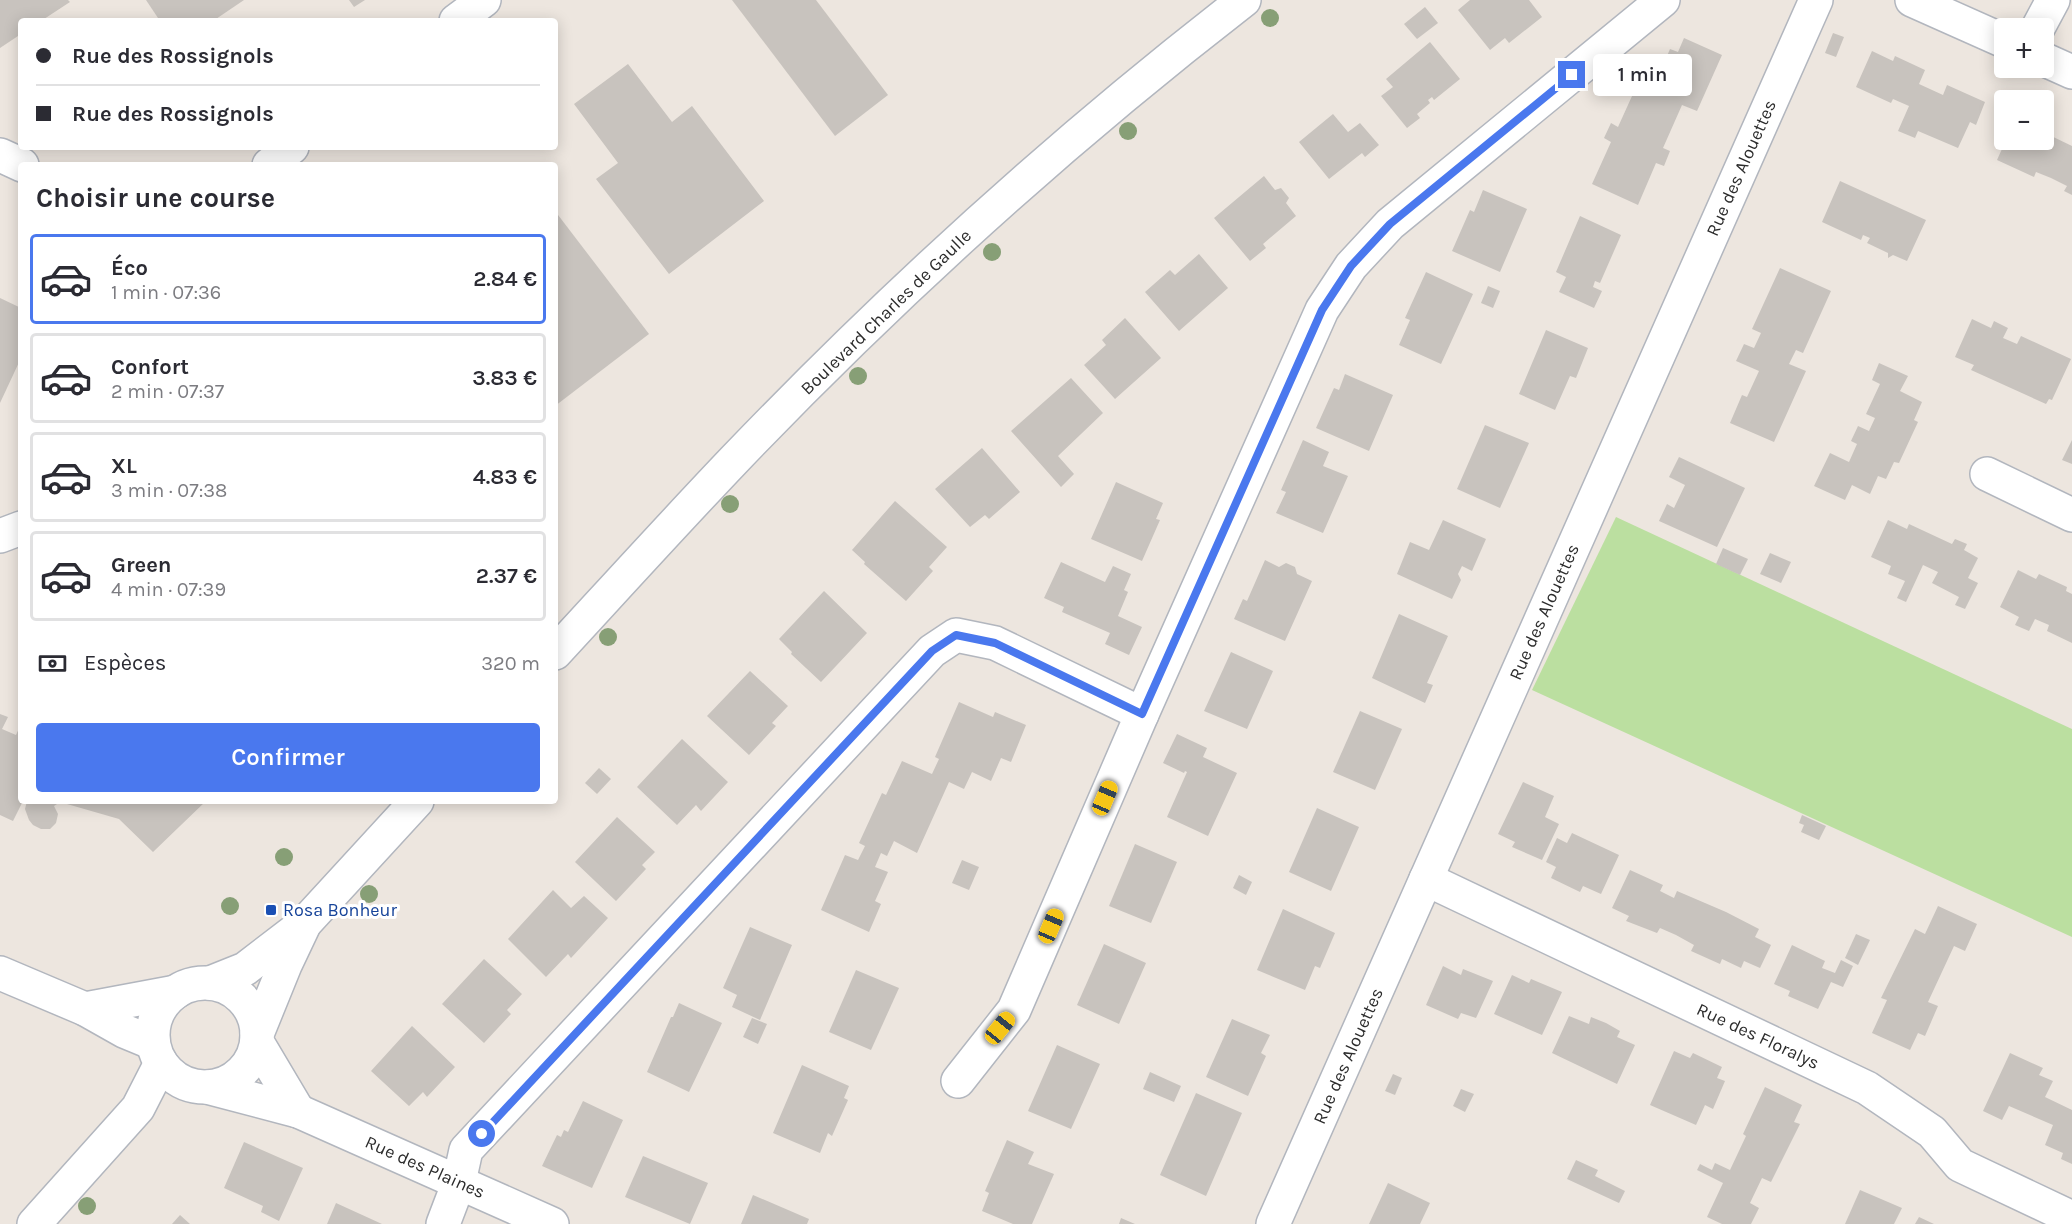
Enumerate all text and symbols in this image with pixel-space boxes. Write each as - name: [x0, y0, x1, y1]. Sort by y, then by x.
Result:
- map controls: [1994, 18, 2054, 150]
- button: +: [1994, 18, 2054, 78]
- text: Rue des Rossignols: [72, 43, 274, 69]
- callout: 1 min: [1593, 54, 1692, 96]
- route end: [1558, 61, 1585, 88]
- text: 1 min: [1618, 63, 1667, 86]
- button: −: [1994, 90, 2054, 150]
- street label: Rue des Alouettes: [1701, 97, 1781, 239]
- text: Rue des Rossignols: [72, 101, 274, 127]
- text: Choisir une course: [36, 182, 275, 214]
- street label: Boulevard Charles de Gaulle: [796, 225, 976, 399]
- icon: car: [39, 252, 93, 306]
- text: Éco: [111, 255, 148, 281]
- text: 2.84 €: [473, 266, 537, 292]
- text: 1 min · 07:36: [111, 281, 221, 304]
- icon: car: [39, 351, 93, 405]
- text: Confort: [111, 354, 189, 380]
- text: 3.83 €: [472, 365, 537, 391]
- text: 2 min · 07:37: [111, 380, 224, 403]
- icon: car: [39, 450, 93, 504]
- text: XL: [111, 453, 137, 479]
- text: 4.83 €: [473, 464, 537, 490]
- text: 3 min · 07:38: [111, 479, 227, 502]
- street label: Rue des Alouettes: [1504, 541, 1584, 683]
- icon: car: [39, 549, 93, 603]
- text: Green: [111, 552, 172, 578]
- text: 2.37 €: [476, 563, 537, 589]
- text: 4 min · 07:39: [111, 578, 226, 601]
- icon: cash: [36, 647, 69, 680]
- text: Espèces: [84, 650, 166, 676]
- text: 320 m: [481, 652, 540, 675]
- button: Confirmer: [36, 723, 540, 792]
- car: [1090, 778, 1120, 818]
- place label: Rosa Bonheur: [283, 899, 397, 921]
- marker: Rosa Bonheur: [264, 903, 278, 917]
- car: [1036, 906, 1066, 946]
- street label: Rue des Alouettes: [1308, 985, 1388, 1127]
- street label: Rue des Floralys: [1693, 998, 1823, 1074]
- car: [982, 1008, 1018, 1048]
- route start: [468, 1120, 495, 1147]
- street label: Rue des Plaines: [362, 1131, 488, 1203]

